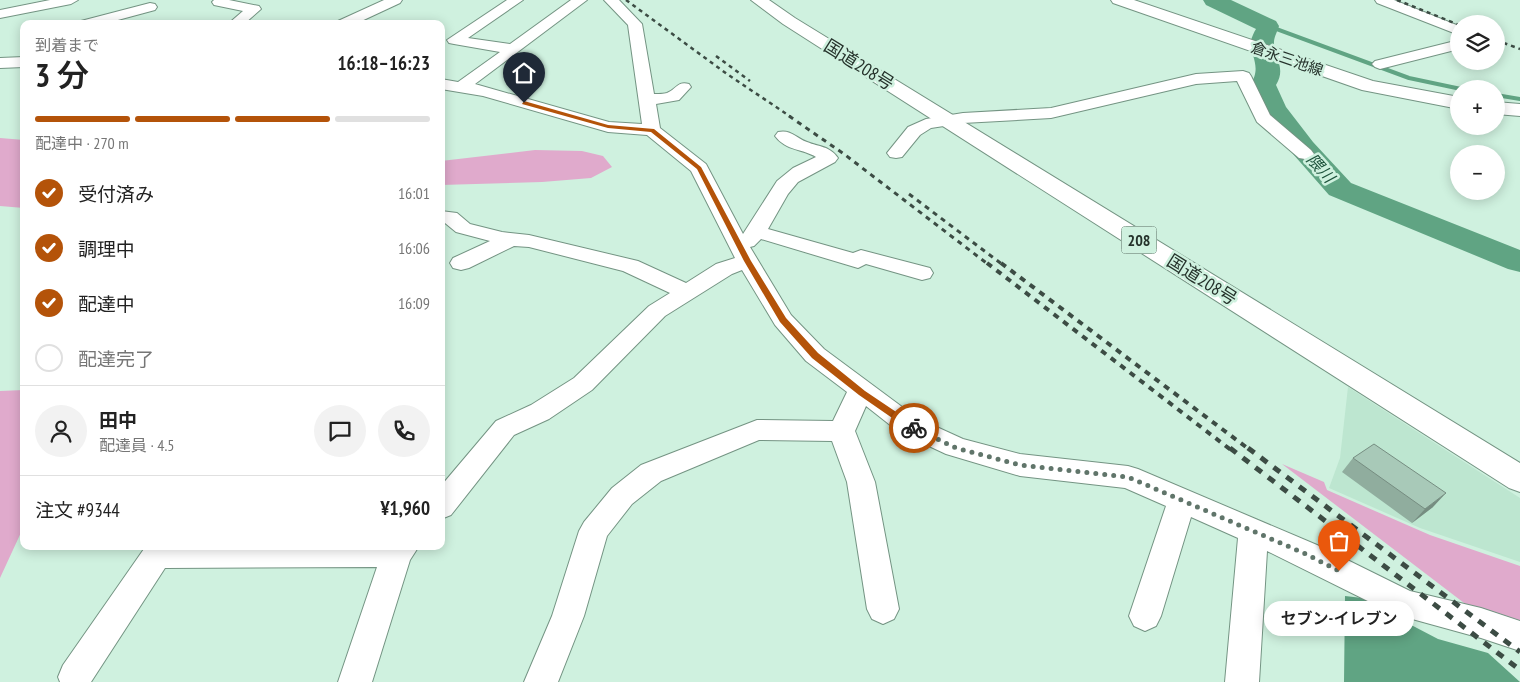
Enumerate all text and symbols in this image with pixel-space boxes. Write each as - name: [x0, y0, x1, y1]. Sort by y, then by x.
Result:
- map controls: [1450, 15, 1505, 200]
- button: layers: [1450, 15, 1505, 70]
- street label: 国道208号: [820, 34, 899, 95]
- text: 到着まで: [35, 35, 99, 55]
- street label: 倉永三池線: [1249, 37, 1326, 80]
- text: 16:18–16:23: [337, 51, 430, 75]
- pin: [503, 52, 545, 103]
- text: 3 分: [35, 54, 89, 96]
- icon: home: [510, 59, 538, 87]
- button: +: [1450, 80, 1505, 135]
- text: 配達中 · 270 m: [35, 133, 129, 153]
- button: −: [1450, 145, 1505, 200]
- water label: 隈川: [1303, 149, 1340, 188]
- icon: check: [35, 179, 63, 207]
- text: 受付済み: [78, 182, 154, 206]
- text: 16:01: [398, 183, 430, 203]
- road number: 208: [1122, 226, 1156, 254]
- icon: check: [35, 234, 63, 262]
- text: 調理中: [78, 237, 135, 261]
- text: 16:06: [398, 238, 430, 258]
- street label: 国道208号: [1163, 249, 1242, 310]
- icon: check: [35, 289, 63, 317]
- text: 配達中: [78, 292, 135, 316]
- text: 16:09: [398, 293, 430, 313]
- text: 配達完了: [78, 347, 154, 371]
- courier: [889, 403, 939, 453]
- button: person: [35, 405, 87, 457]
- button: chat: [314, 405, 366, 457]
- button: phone: [378, 405, 430, 457]
- text: 田中: [99, 408, 137, 432]
- icon: bike: [900, 414, 928, 442]
- text: 配達員 · 4.5: [99, 435, 174, 455]
- text: ¥1,960: [380, 496, 430, 520]
- text: 注文 #9344: [35, 498, 120, 522]
- pin: [1318, 520, 1360, 571]
- icon: bag: [1325, 527, 1353, 555]
- callout: セブン-イレブン: [1264, 601, 1414, 636]
- text: セブン-イレブン: [1281, 608, 1397, 628]

